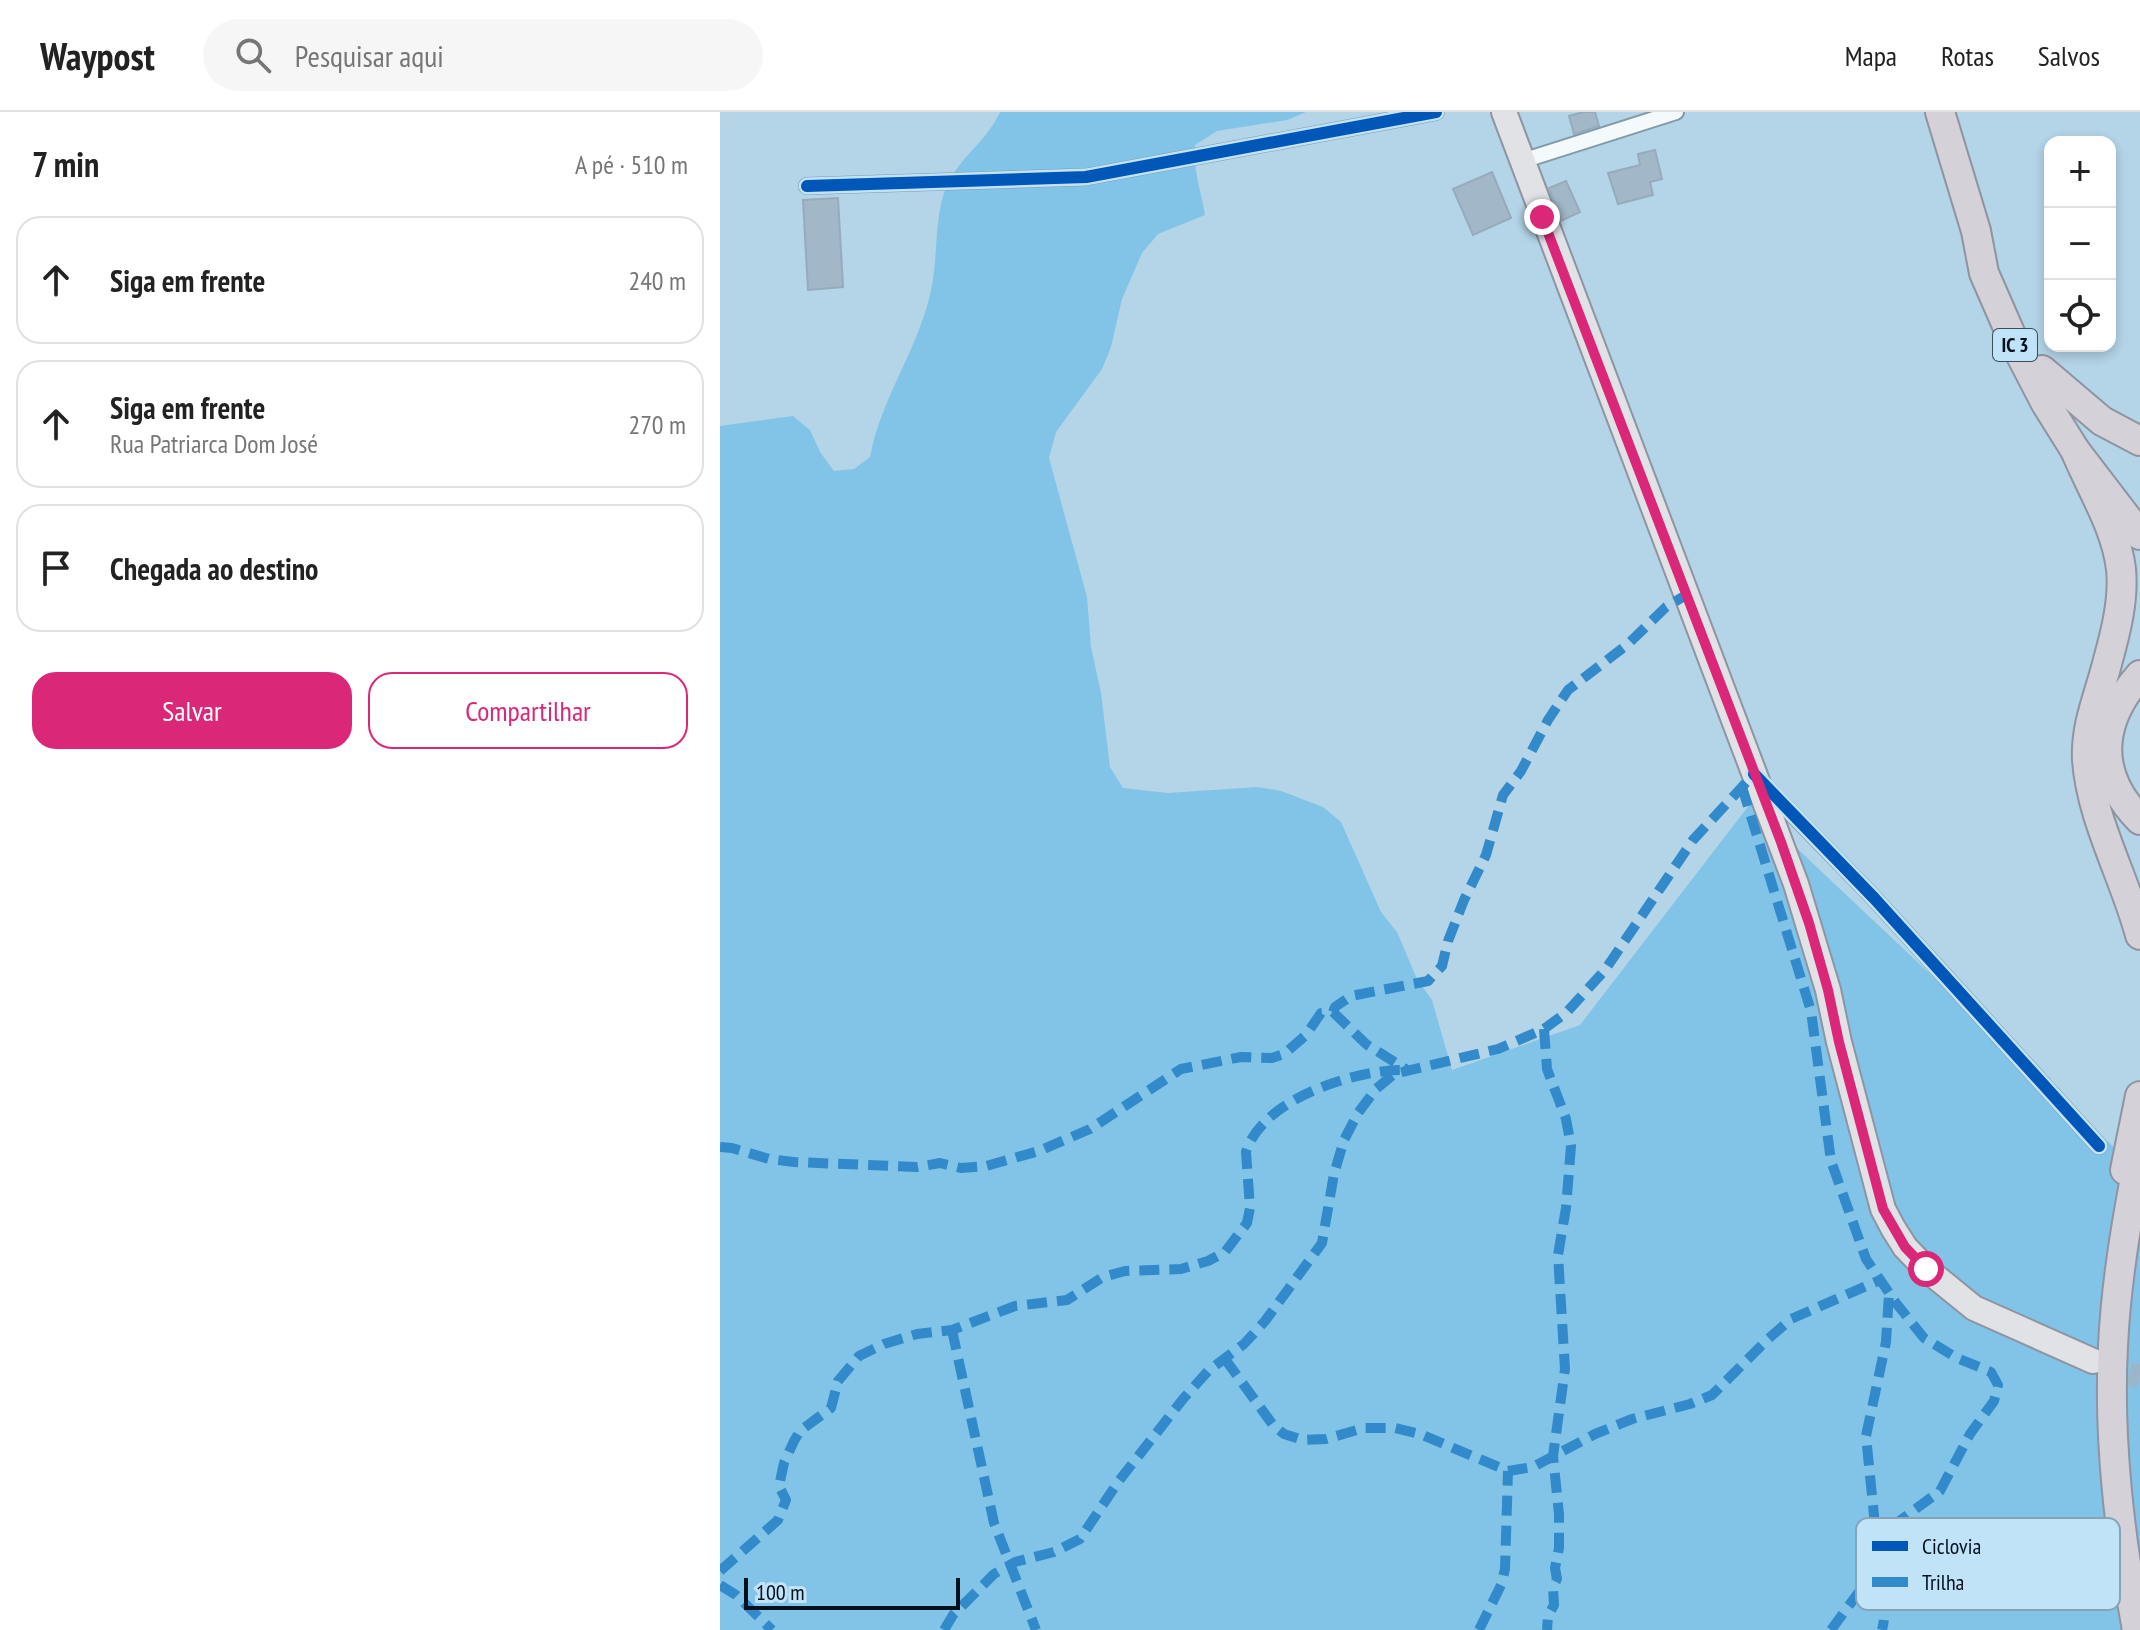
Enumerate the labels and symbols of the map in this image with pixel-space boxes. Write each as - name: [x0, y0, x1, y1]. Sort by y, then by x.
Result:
- route end: [1524, 199, 1560, 235]
- road number: IC 3: [1993, 329, 2037, 361]
- route start: [1908, 1251, 1944, 1287]
- legend: [1856, 1518, 2120, 1610]
- text: Ciclovia: [1922, 1532, 1981, 1560]
- text: Trilha: [1922, 1568, 1964, 1596]
- scale bar: [744, 1574, 960, 1610]

